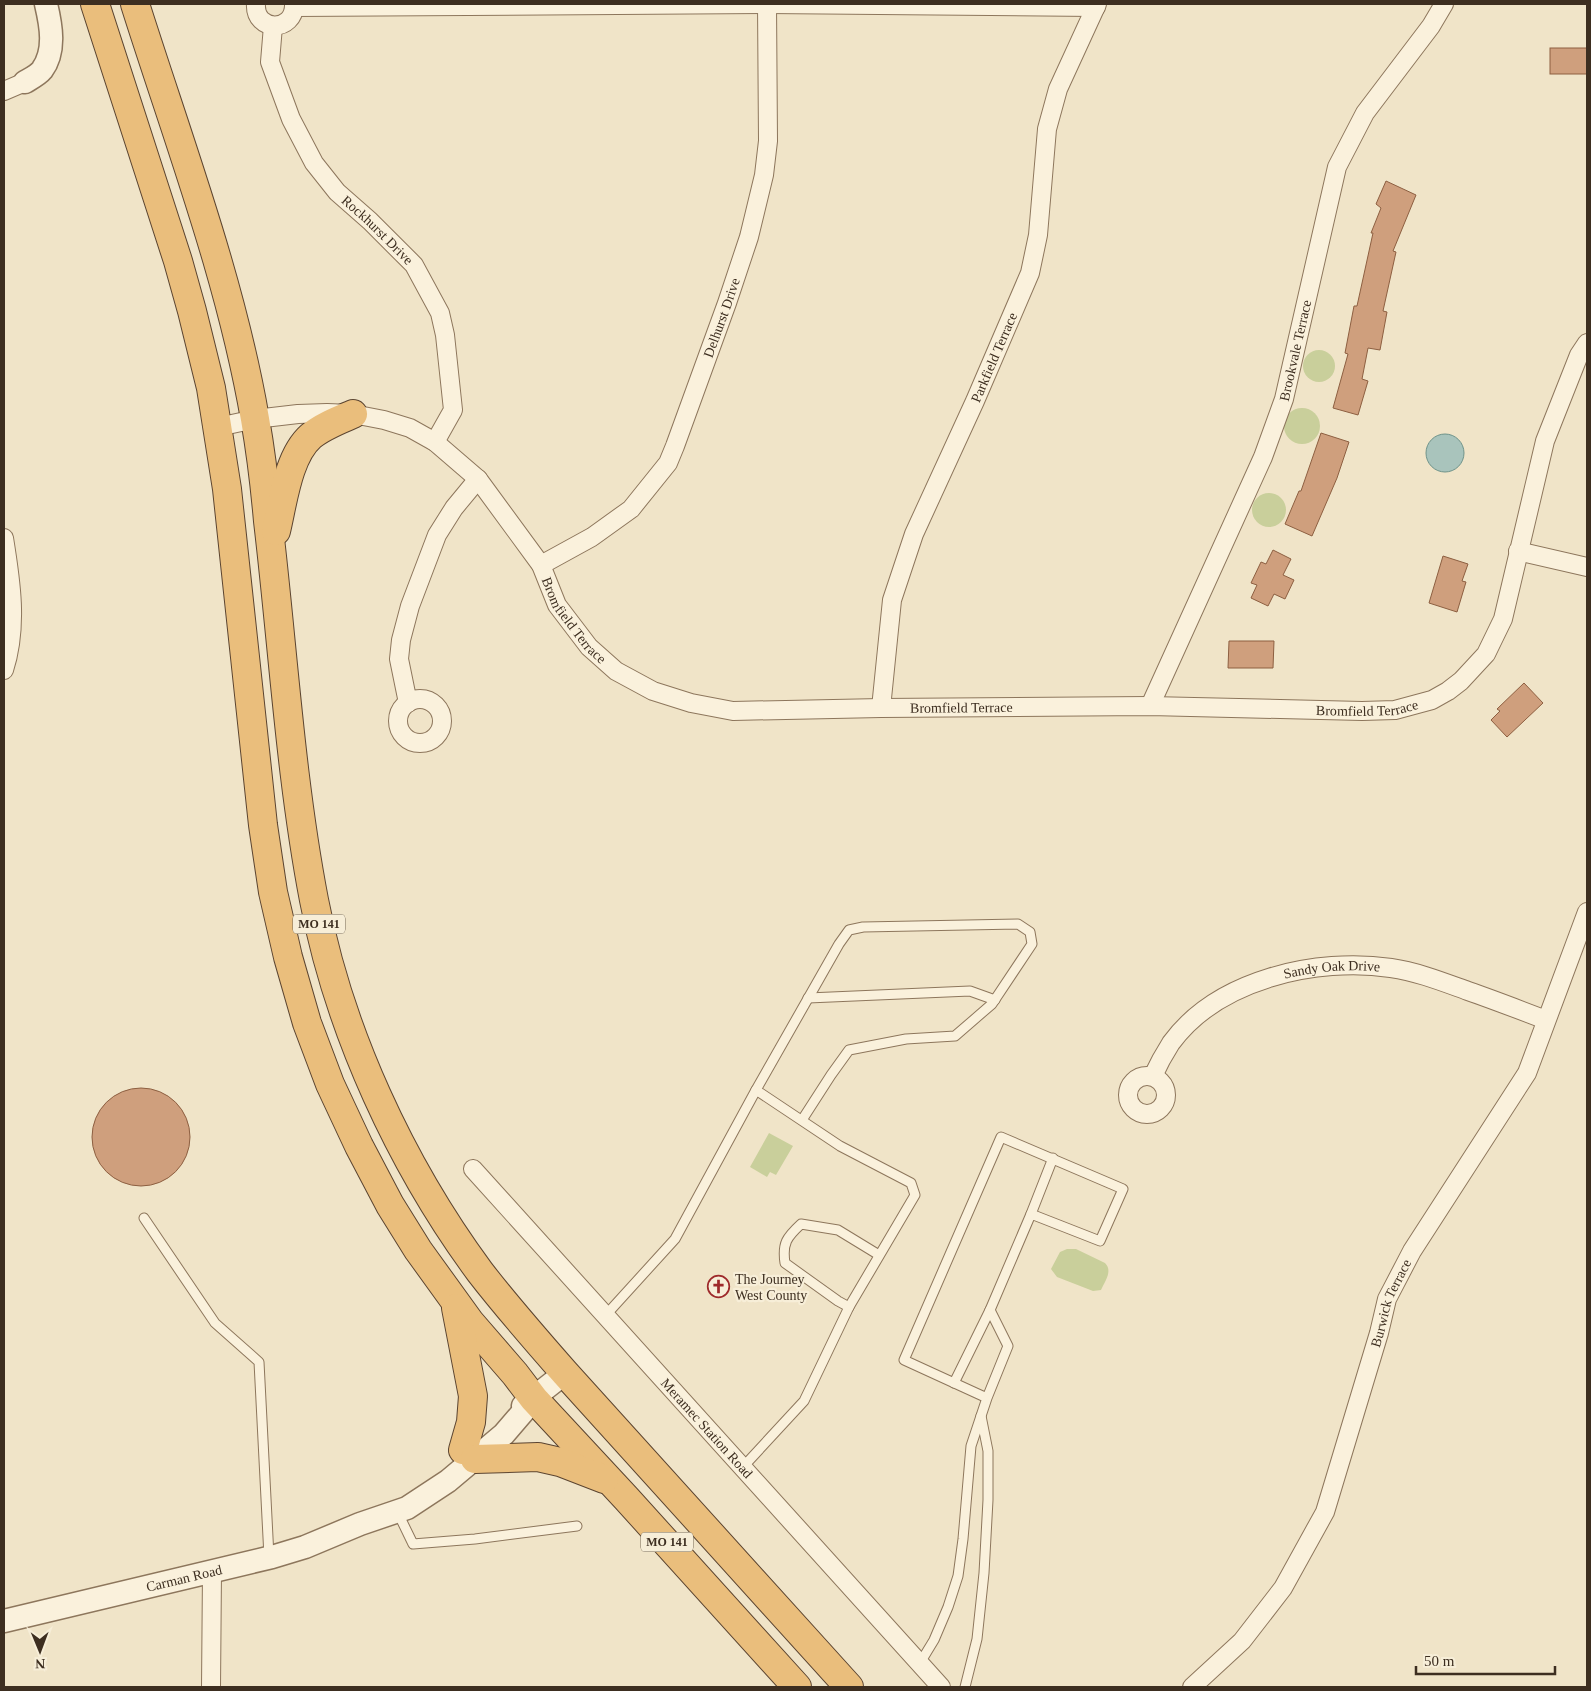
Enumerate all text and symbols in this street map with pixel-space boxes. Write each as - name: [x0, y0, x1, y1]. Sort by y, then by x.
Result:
- street label: Rockhurst Drive: [338, 193, 416, 268]
- street label: Delhurst Drive: [701, 276, 743, 360]
- street label: Brookvale Terrace: [1277, 298, 1314, 403]
- street label: Parkfield Terrace: [968, 310, 1020, 405]
- street label: Bromfield Terrace: [539, 575, 609, 667]
- street label: Bromfield Terrace: [1316, 697, 1420, 719]
- street label: Bromfield Terrace: [910, 700, 1013, 716]
- road number: MO 141: [293, 914, 345, 934]
- street label: Sandy Oak Drive: [1282, 958, 1381, 982]
- street label: Burwick Terrace: [1368, 1257, 1414, 1349]
- place label: The Journey West County: [735, 1272, 807, 1303]
- church icon: The Journey West County: [707, 1275, 731, 1299]
- street label: Meramec Station Road: [658, 1375, 755, 1481]
- road number: MO 141: [641, 1532, 693, 1551]
- street label: Carman Road: [145, 1562, 223, 1595]
- north arrow: [15, 1626, 65, 1676]
- scale bar: [1416, 1644, 1555, 1676]
- text: 50 m: [1424, 1653, 1455, 1669]
- text: N: [35, 1656, 45, 1671]

